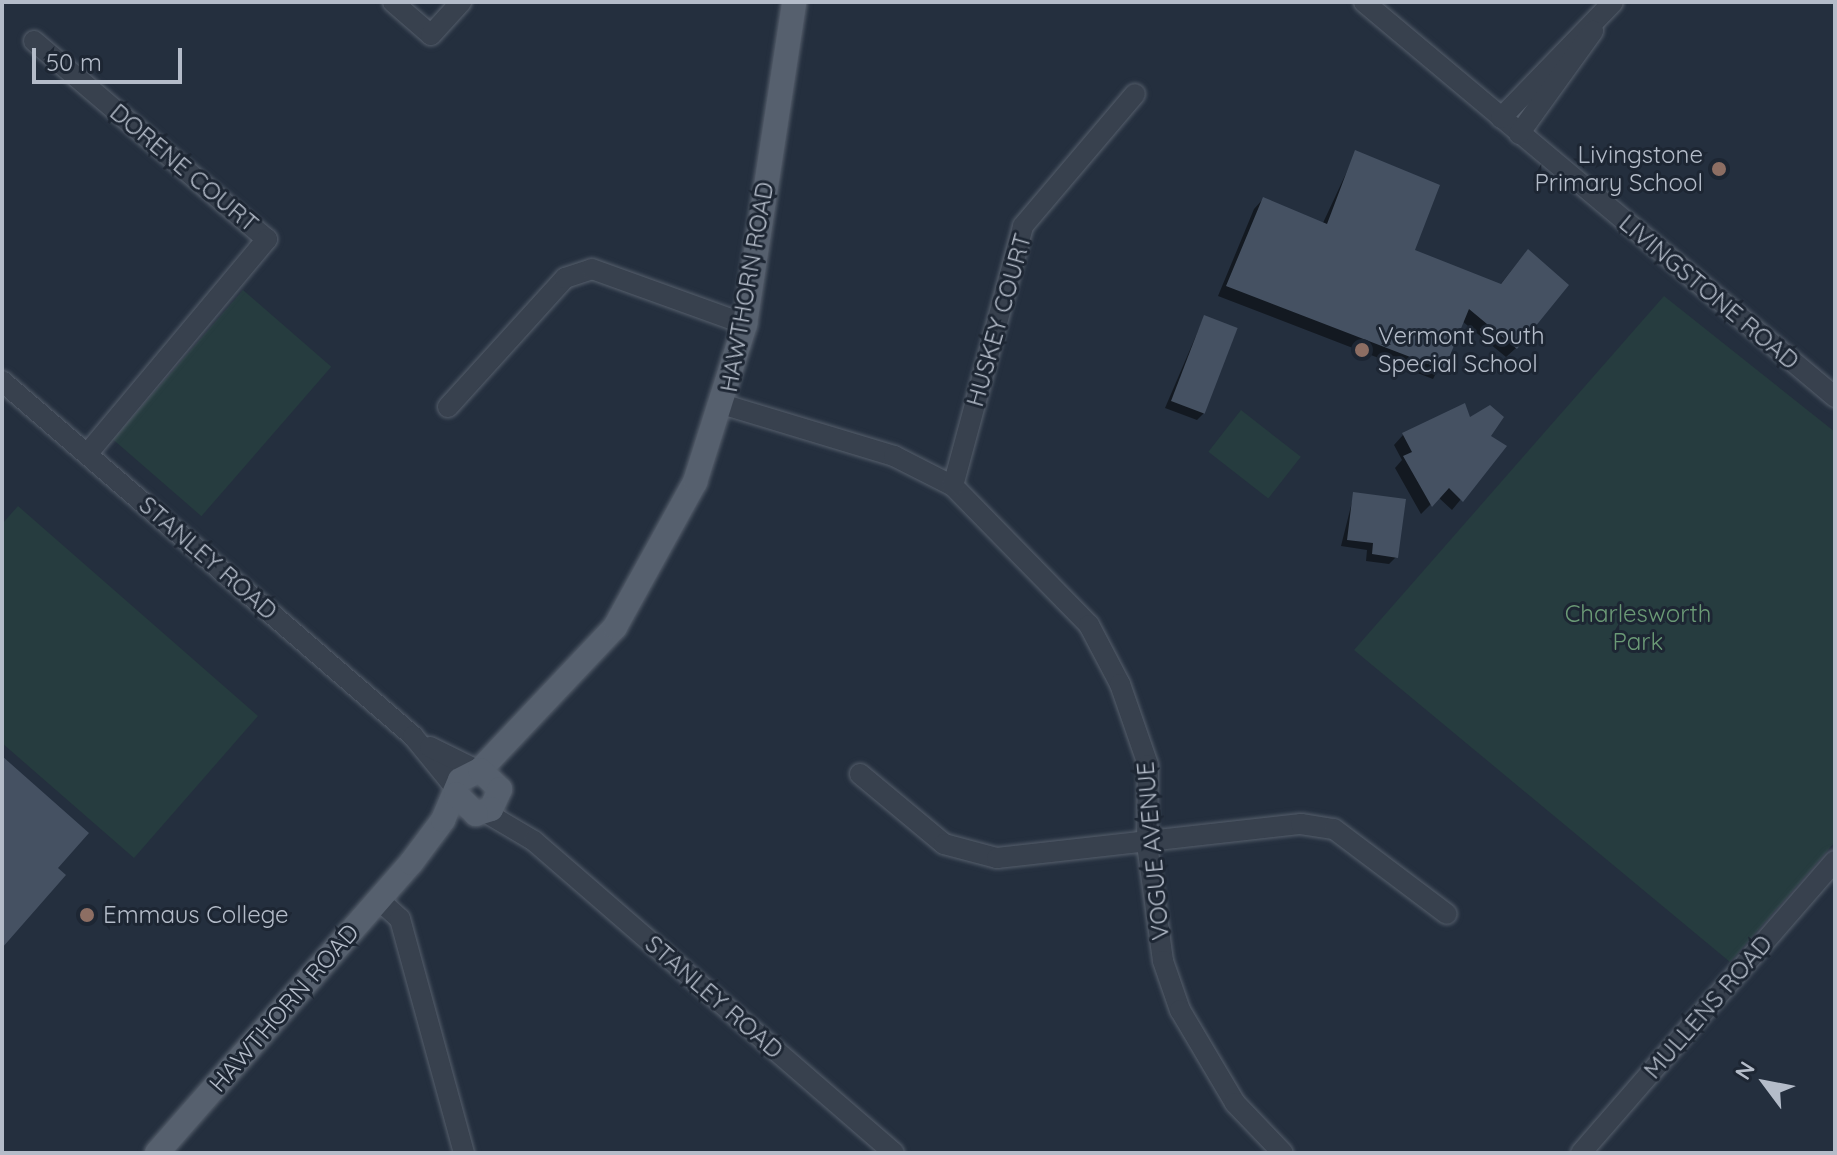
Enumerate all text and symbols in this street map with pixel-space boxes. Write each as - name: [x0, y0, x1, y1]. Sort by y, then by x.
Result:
- scale bar: [36, 32, 186, 82]
- text: 50 m: [46, 47, 102, 77]
- street label: DORENE COURT: [104, 98, 264, 238]
- place label: Livingstone Primary School: [1534, 141, 1703, 197]
- marker: Livingstone Primary School: [1710, 160, 1728, 178]
- street label: HAWTHORN ROAD: [714, 180, 780, 394]
- street label: LIVINGSTONE ROAD: [1613, 209, 1805, 375]
- street label: HUSKEY COURT: [961, 230, 1037, 410]
- place label: Vermont South Special School: [1378, 322, 1545, 378]
- marker: Vermont South Special School: [1353, 341, 1371, 359]
- street label: STANLEY ROAD: [133, 490, 283, 626]
- park label: Charlesworth Park: [1565, 600, 1711, 656]
- street label: VOGUE AVENUE: [1131, 760, 1175, 942]
- place label: Emmaus College: [103, 901, 289, 929]
- marker: Emmaus College: [78, 906, 96, 924]
- street label: HAWTHORN ROAD: [203, 918, 365, 1098]
- street label: STANLEY ROAD: [639, 929, 789, 1065]
- street label: MULLENS ROAD: [1638, 929, 1778, 1085]
- north arrow: [1725, 1043, 1805, 1123]

